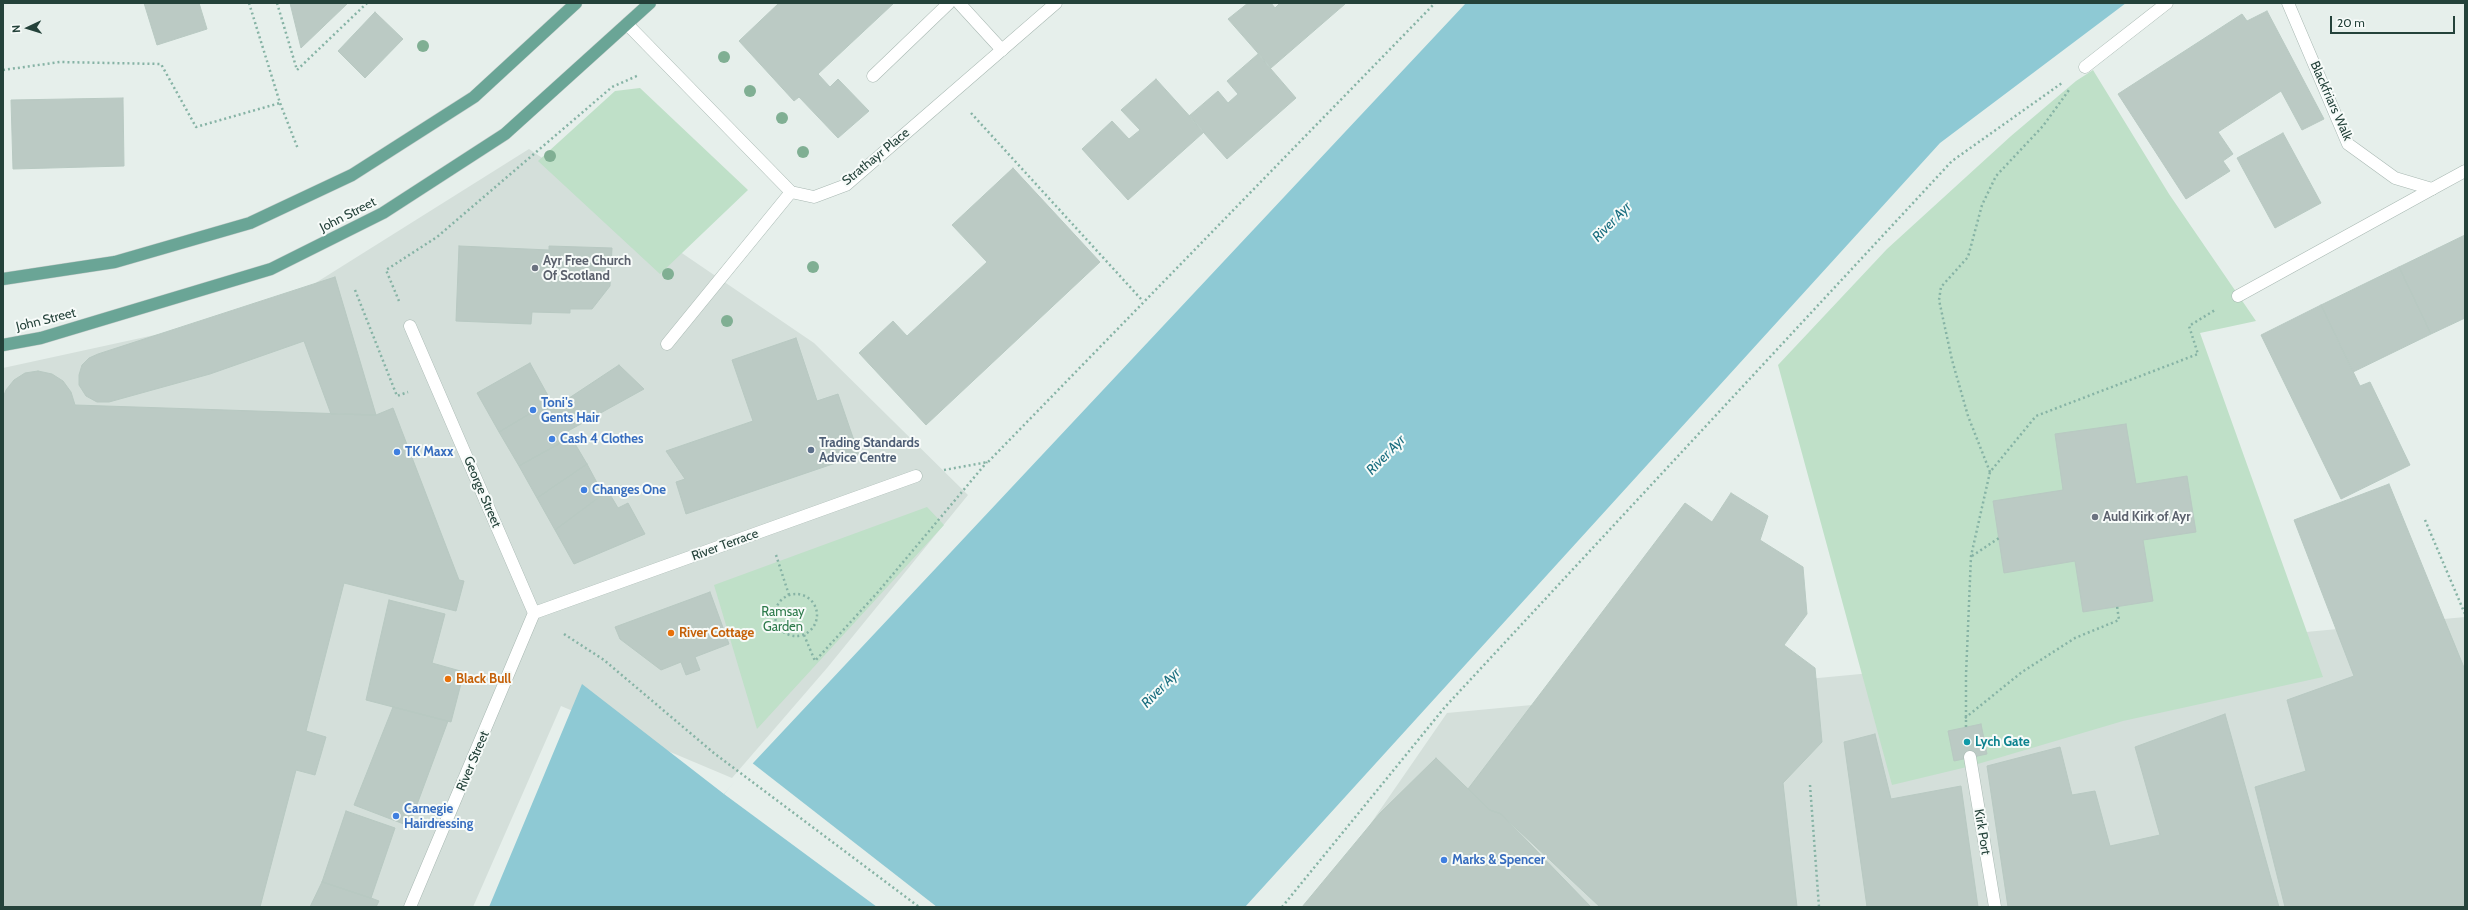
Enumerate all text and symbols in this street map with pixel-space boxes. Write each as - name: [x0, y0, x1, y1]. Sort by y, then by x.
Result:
- north arrow: [8, 8, 48, 48]
- scale bar: [2332, 8, 2457, 34]
- text: 20 m: [2337, 15, 2365, 30]
- text: N: [9, 24, 23, 33]
- street label: Blackfriars Walk: [2306, 59, 2356, 143]
- street label: Strathayr Place: [839, 125, 913, 189]
- street label: John Street: [317, 194, 379, 236]
- water label: River Ayr: [1589, 199, 1635, 245]
- place label: Ayr Free Church Of Scotland: [543, 253, 631, 284]
- marker: Ayr Free Church Of Scotland: [530, 263, 540, 273]
- street label: John Street: [15, 305, 77, 335]
- place label: Toni's Gents Hair: [541, 395, 599, 426]
- marker: Toni's Gents Hair: [528, 405, 538, 415]
- place label: Cash 4 Clothes: [560, 431, 643, 447]
- water label: River Ayr: [1363, 432, 1409, 478]
- marker: Cash 4 Clothes: [547, 434, 557, 444]
- place label: Trading Standards Advice Centre: [819, 435, 919, 466]
- place label: TK Maxx: [405, 444, 453, 460]
- marker: Trading Standards Advice Centre: [806, 445, 816, 455]
- marker: TK Maxx: [392, 447, 402, 457]
- street label: George Street: [460, 454, 504, 530]
- place label: Changes One: [592, 482, 666, 498]
- marker: Changes One: [579, 485, 589, 495]
- place label: Auld Kirk of Ayr: [2103, 509, 2191, 525]
- marker: Auld Kirk of Ayr: [2090, 512, 2100, 522]
- street label: River Terrace: [690, 526, 760, 564]
- park label: Ramsay Garden: [761, 604, 805, 635]
- place label: River Cottage: [679, 625, 754, 641]
- marker: River Cottage: [666, 628, 676, 638]
- water label: River Ayr: [1138, 665, 1184, 711]
- place label: Black Bull: [456, 671, 511, 687]
- marker: Black Bull: [443, 674, 453, 684]
- street label: River Street: [453, 729, 493, 793]
- place label: Lych Gate: [1975, 734, 2030, 750]
- marker: Lych Gate: [1962, 737, 1972, 747]
- place label: Carnegie Hairdressing: [404, 801, 473, 832]
- street label: Kirk Port: [1971, 808, 1993, 856]
- marker: Carnegie Hairdressing: [391, 811, 401, 821]
- place label: Marks & Spencer: [1452, 852, 1545, 868]
- marker: Marks & Spencer: [1439, 855, 1449, 865]

